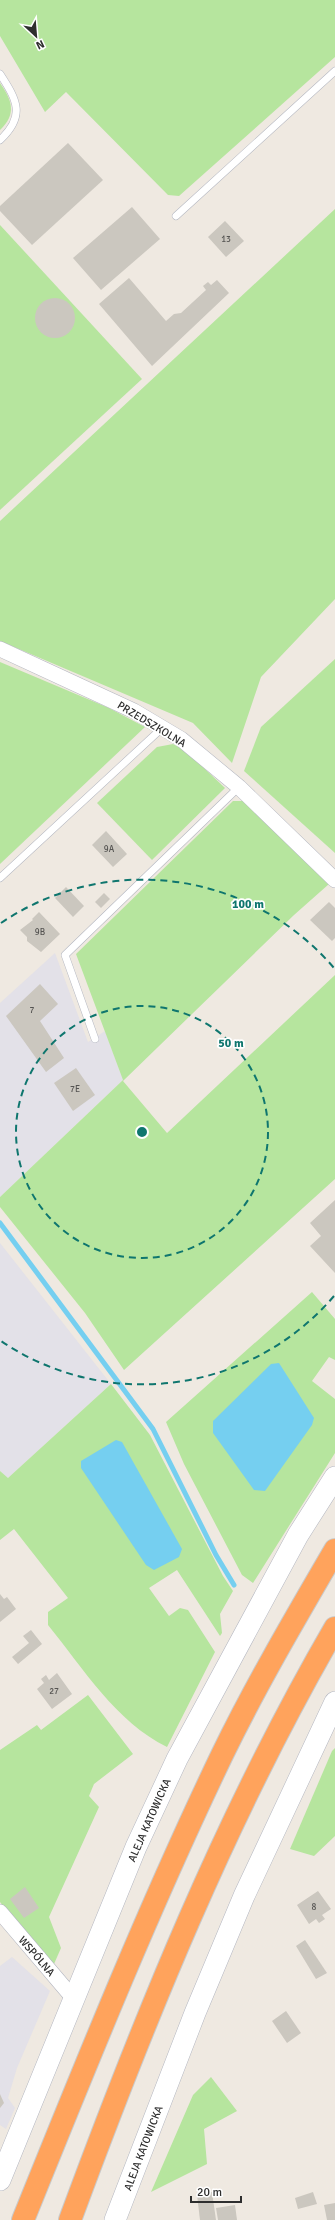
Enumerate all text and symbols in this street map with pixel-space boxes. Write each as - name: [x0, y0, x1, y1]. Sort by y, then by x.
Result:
- north arrow: [16, 16, 56, 56]
- text: N: [34, 37, 46, 52]
- house number: 13: [221, 234, 231, 245]
- street label: PRZEDSZKOLNA: [115, 699, 189, 750]
- house number: 9A: [104, 844, 115, 855]
- text: 100 m: [232, 897, 264, 912]
- house number: 9B: [35, 927, 45, 938]
- house number: 7: [30, 1005, 35, 1016]
- text: 50 m: [218, 1036, 244, 1051]
- house number: 7E: [70, 1084, 80, 1095]
- centre of rings: [135, 1125, 149, 1139]
- house number: 27: [49, 1686, 59, 1697]
- street label: ALEJA KATOWICKA: [125, 1776, 174, 1864]
- house number: 8: [312, 1902, 317, 1913]
- street label: WSPÓLNA: [16, 1933, 58, 1979]
- street label: ALEJA KATOWICKA: [121, 2104, 166, 2192]
- scale bar: [191, 2178, 241, 2204]
- text: 20 m: [197, 2185, 222, 2200]

